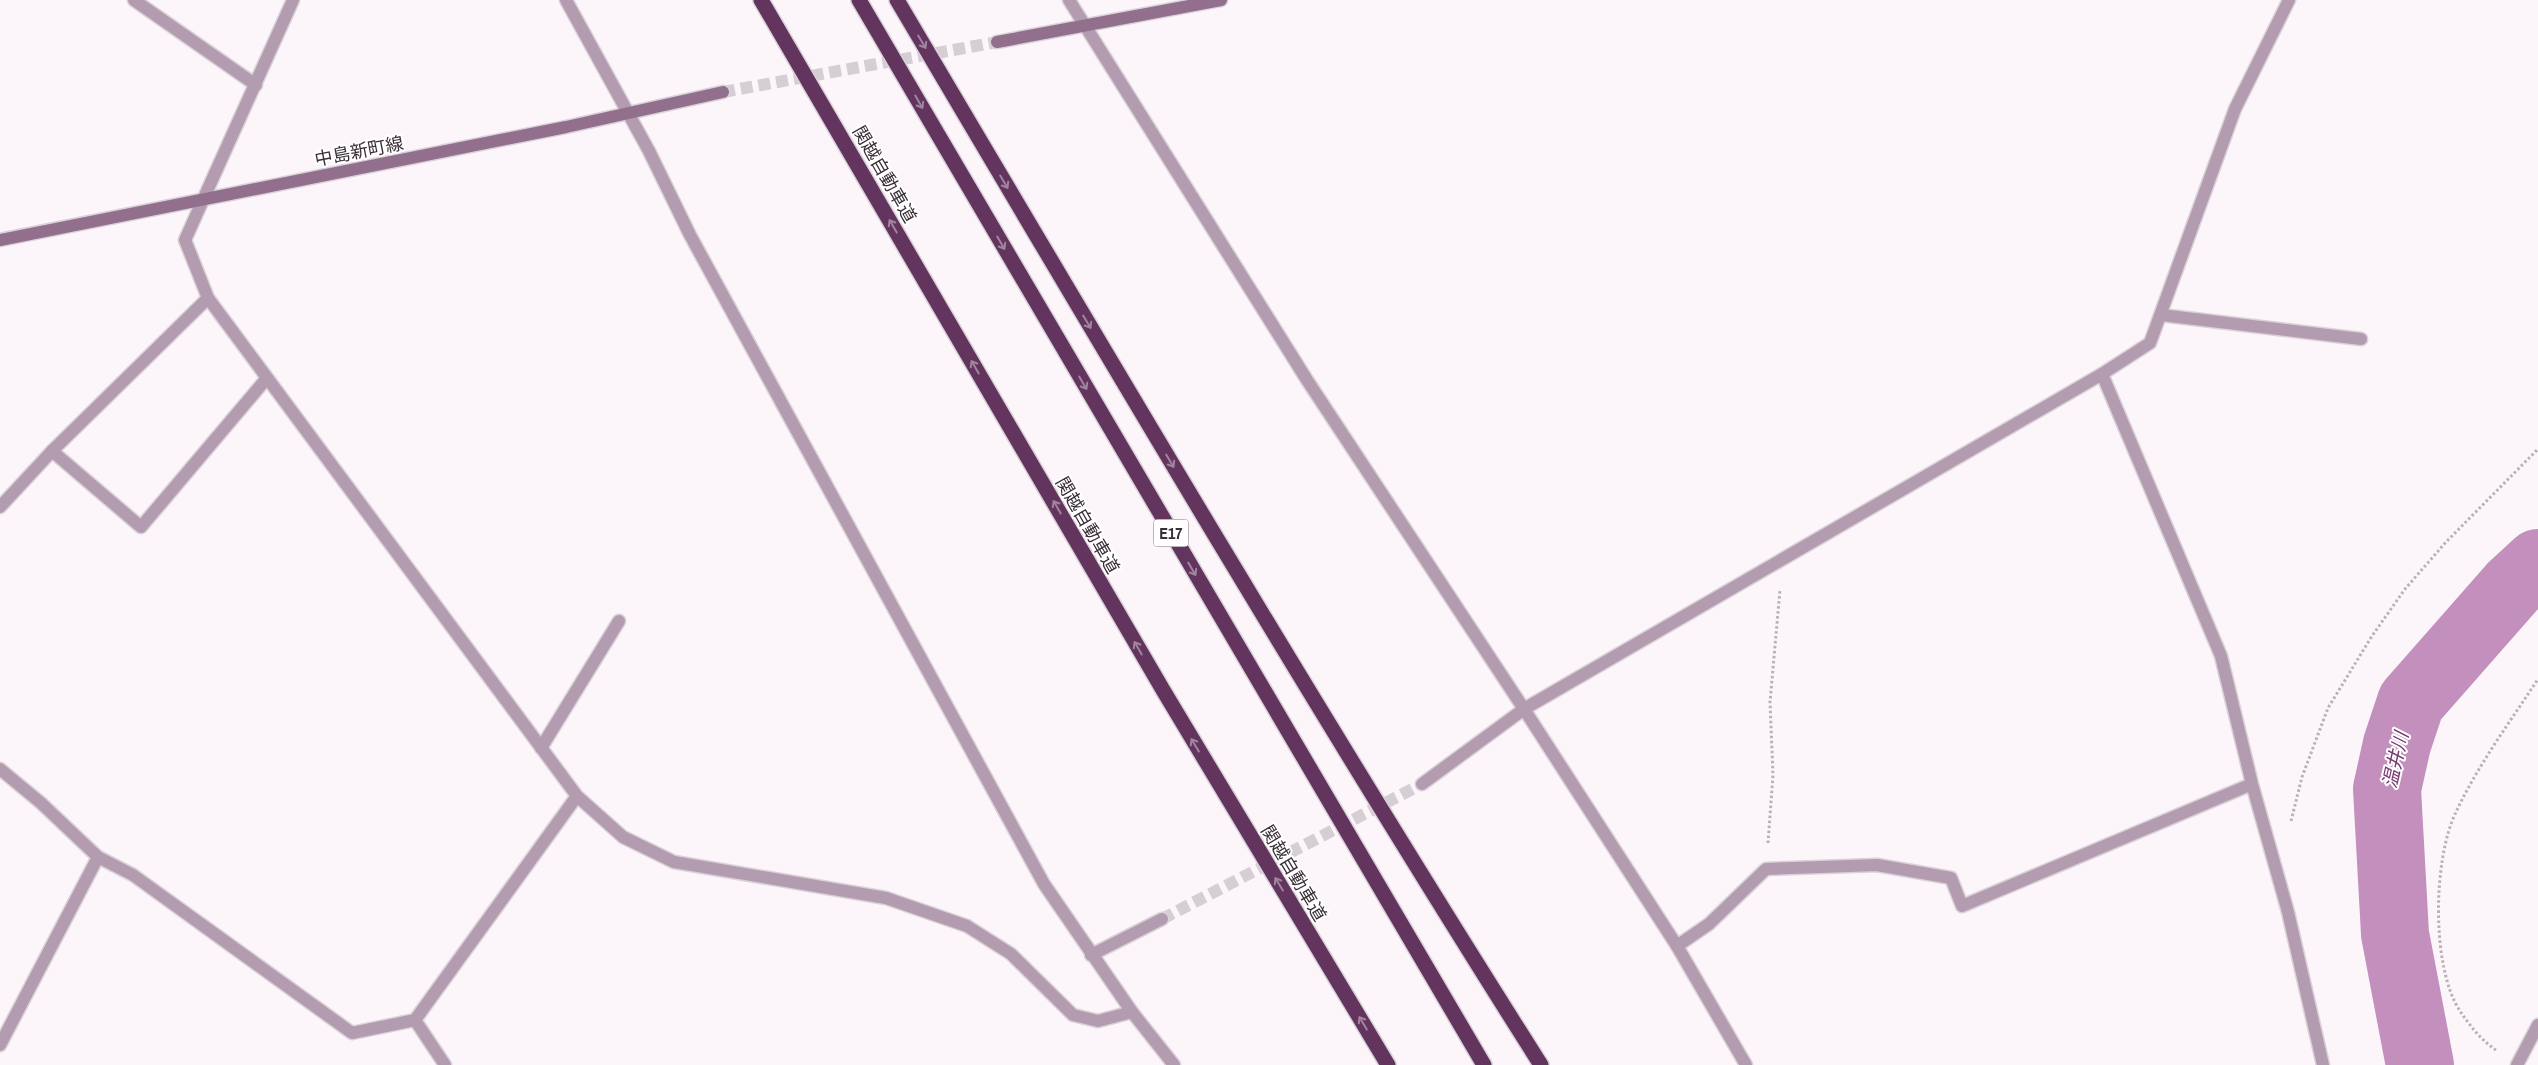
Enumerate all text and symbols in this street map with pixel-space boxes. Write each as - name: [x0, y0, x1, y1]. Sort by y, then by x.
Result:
- one-way arrow: [917, 34, 927, 48]
- one-way arrow: [915, 95, 925, 109]
- street label: 関越自動車道: [847, 121, 923, 227]
- street label: 中島新町線: [312, 130, 406, 172]
- one-way arrow: [1000, 174, 1010, 188]
- one-way arrow: [888, 220, 898, 234]
- one-way arrow: [997, 235, 1007, 249]
- one-way arrow: [1083, 314, 1093, 328]
- one-way arrow: [970, 359, 980, 374]
- one-way arrow: [1079, 375, 1089, 390]
- one-way arrow: [1166, 454, 1176, 468]
- street label: 関越自動車道: [1050, 472, 1126, 578]
- one-way arrow: [1051, 501, 1061, 515]
- road number: E17: [1154, 520, 1188, 546]
- one-way arrow: [1187, 561, 1197, 575]
- one-way arrow: [1133, 641, 1143, 655]
- water label: 温井川: [2376, 727, 2415, 791]
- one-way arrow: [1190, 738, 1200, 752]
- street label: 関越自動車道: [1255, 820, 1333, 926]
- one-way arrow: [1273, 878, 1283, 892]
- one-way arrow: [1357, 1017, 1367, 1031]

